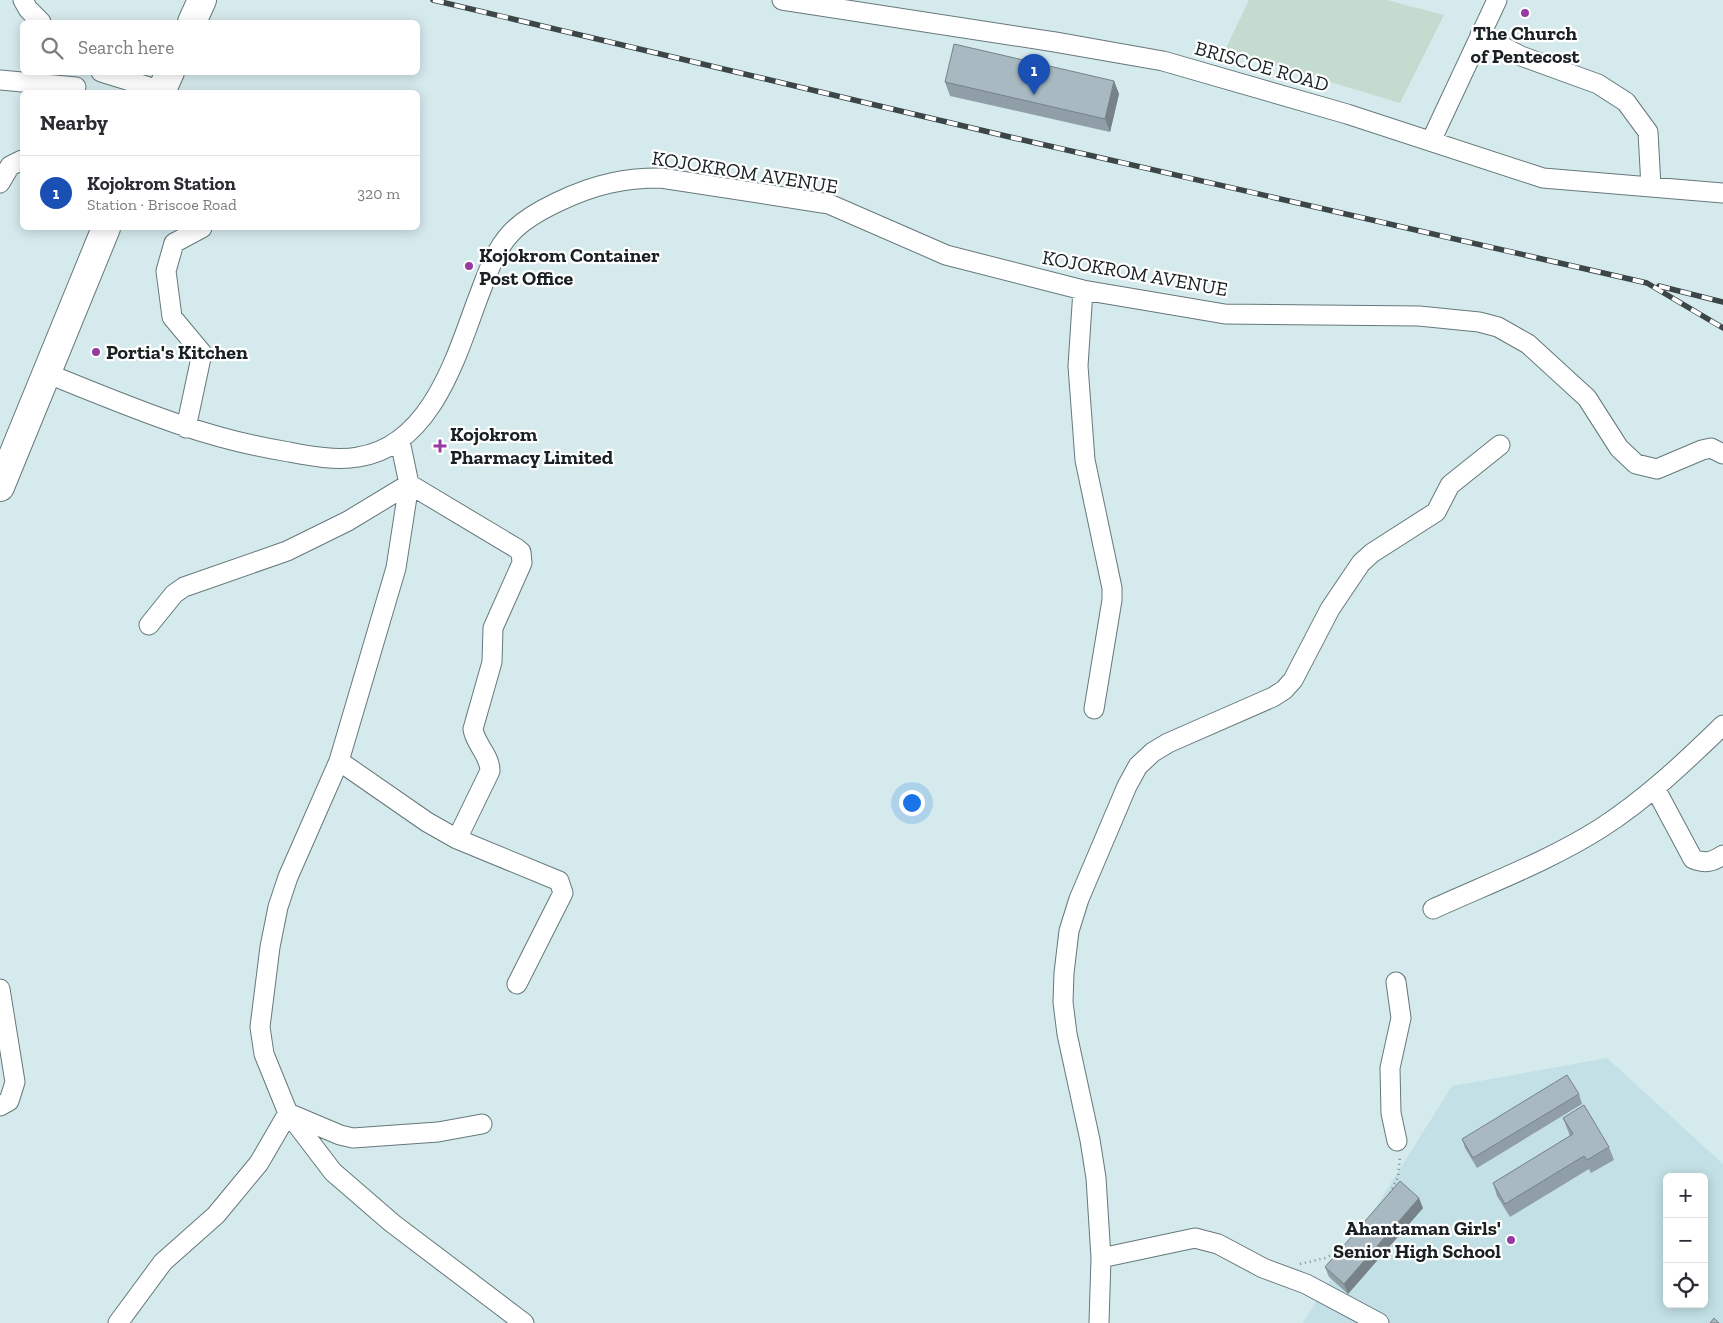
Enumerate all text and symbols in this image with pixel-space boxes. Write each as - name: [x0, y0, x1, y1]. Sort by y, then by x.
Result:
- marker: The Church of Pentecost: [1519, 7, 1531, 19]
- search box: [20, 20, 420, 75]
- place label: The Church of Pentecost: [1470, 21, 1581, 68]
- icon: search: [38, 34, 66, 62]
- street label: BRISCOE ROAD: [1192, 35, 1332, 97]
- text: Search here: [78, 36, 174, 59]
- pin: 1: [1018, 54, 1050, 95]
- text: Nearby: [40, 110, 108, 135]
- street label: KOJOKROM AVENUE: [650, 145, 840, 199]
- text: Kojokrom Station: [87, 172, 236, 195]
- text: 1: [53, 184, 59, 203]
- text: 320 m: [357, 184, 400, 203]
- text: Station · Briscoe Road: [87, 195, 237, 214]
- place label: Kojokrom Container Post Office: [479, 243, 660, 290]
- street label: KOJOKROM AVENUE: [1040, 245, 1230, 301]
- marker: Kojokrom Container Post Office: [463, 260, 475, 272]
- place label: Portia's Kitchen: [106, 340, 248, 364]
- marker: Portia's Kitchen: [90, 346, 102, 358]
- place label: Kojokrom Pharmacy Limited: [450, 422, 614, 469]
- marker: Kojokrom Pharmacy Limited: [434, 440, 446, 452]
- your location: [899, 790, 925, 816]
- map controls: [1663, 1173, 1708, 1308]
- button: +: [1663, 1173, 1708, 1218]
- place label: Ahantaman Girls' Senior High School: [1333, 1216, 1501, 1263]
- button: −: [1663, 1218, 1708, 1263]
- marker: Ahantaman Girls' Senior High School: [1505, 1234, 1517, 1246]
- button: locate: [1663, 1263, 1708, 1308]

